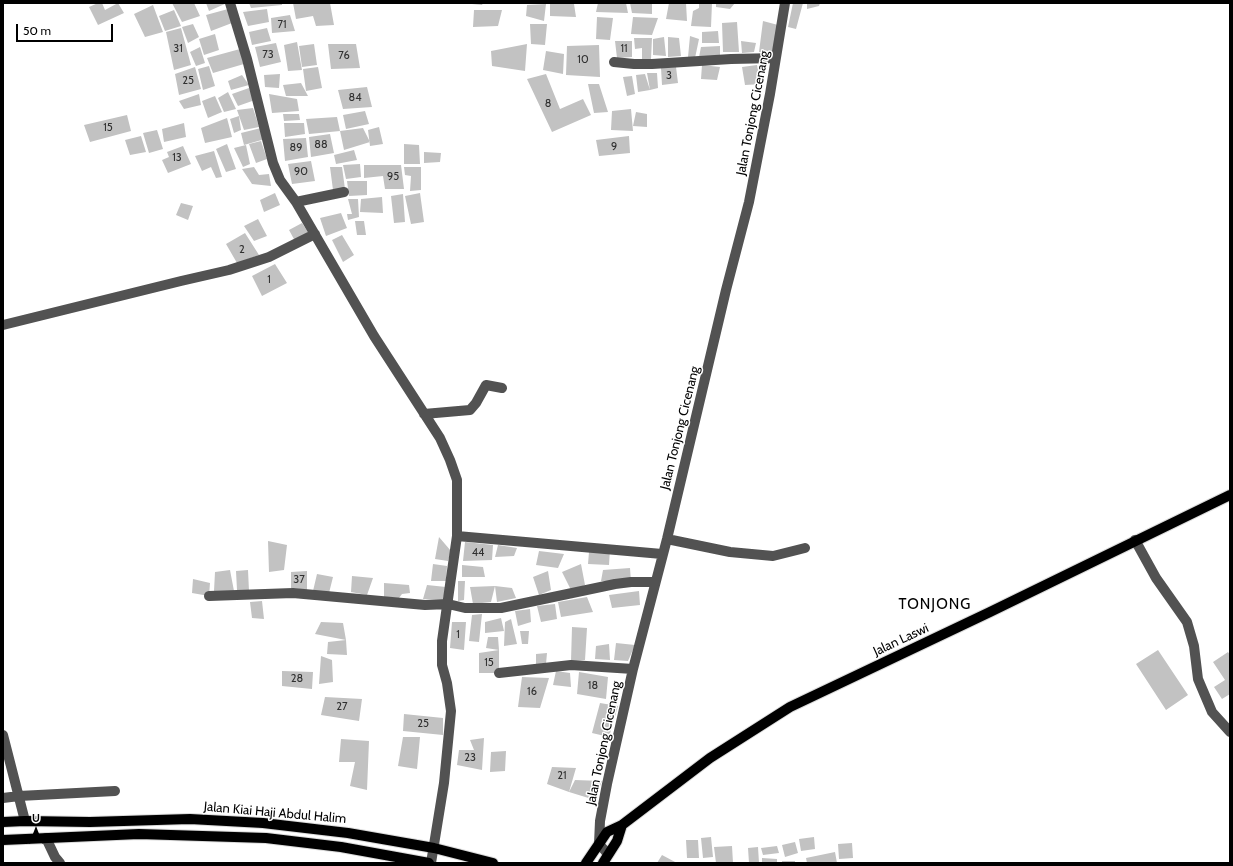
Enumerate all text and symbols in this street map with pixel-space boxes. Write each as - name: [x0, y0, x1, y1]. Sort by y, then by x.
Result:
- scale bar: [18, 16, 115, 42]
- house number: 71: [277, 18, 287, 32]
- text: 50 m: [23, 23, 51, 38]
- house number: 31: [173, 42, 183, 56]
- house number: 11: [620, 42, 628, 56]
- house number: 73: [262, 48, 274, 62]
- house number: 76: [338, 49, 350, 63]
- street label: Jalan Tonjong Cicenang: [733, 49, 773, 177]
- house number: 10: [577, 53, 589, 67]
- house number: 3: [666, 69, 672, 83]
- house number: 25: [182, 74, 194, 88]
- house number: 84: [348, 91, 362, 105]
- house number: 8: [545, 97, 551, 111]
- house number: 15: [103, 121, 113, 135]
- house number: 88: [314, 138, 328, 152]
- house number: 9: [611, 140, 617, 154]
- house number: 89: [290, 141, 302, 155]
- house number: 13: [172, 151, 182, 165]
- house number: 90: [294, 165, 308, 179]
- house number: 95: [387, 170, 399, 184]
- house number: 2: [239, 243, 245, 257]
- house number: 1: [267, 273, 271, 287]
- street label: Jalan Tonjong Cicenang: [657, 365, 703, 491]
- house number: 44: [472, 546, 484, 560]
- house number: 37: [293, 573, 305, 587]
- district label: TONJONG: [899, 596, 971, 614]
- street label: Jalan Laswi: [871, 620, 931, 660]
- house number: 1: [456, 628, 460, 642]
- house number: 15: [484, 656, 494, 670]
- house number: 28: [291, 672, 303, 686]
- street label: Jalan Tonjong Cicenang: [583, 679, 625, 807]
- house number: 18: [588, 679, 598, 693]
- house number: 16: [527, 685, 537, 699]
- house number: 27: [336, 700, 348, 714]
- house number: 25: [417, 717, 429, 731]
- house number: 23: [464, 751, 476, 765]
- house number: 21: [557, 769, 567, 783]
- street label: Jalan Kiai Haji Abdul Halim: [203, 799, 347, 827]
- north arrow: [16, 810, 56, 850]
- text: U: [32, 811, 40, 825]

